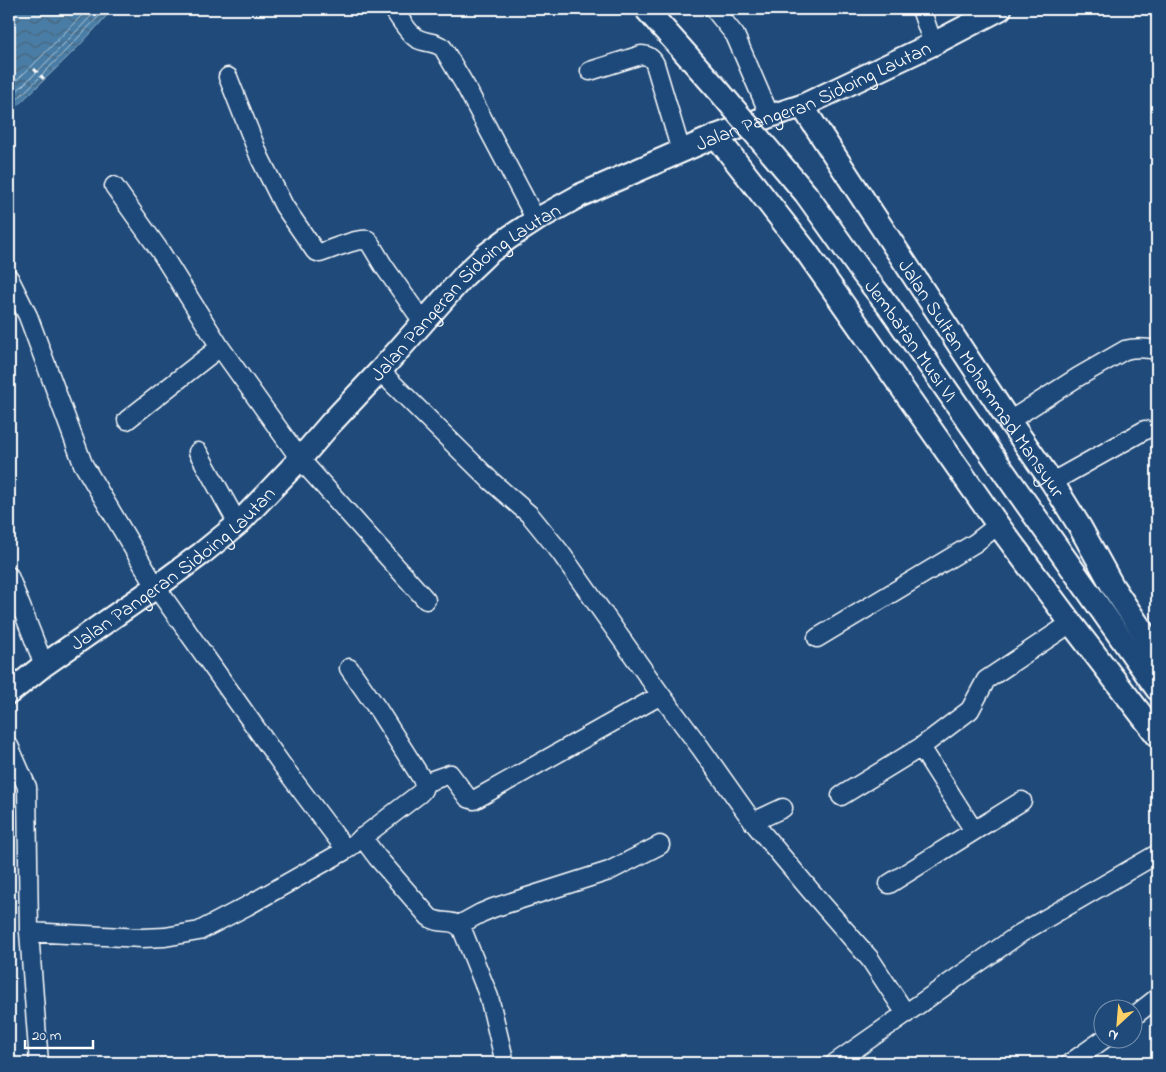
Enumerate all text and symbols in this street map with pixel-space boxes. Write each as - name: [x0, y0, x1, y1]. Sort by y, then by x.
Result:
- street label: Jalan Pangeran Sidoing Lautan: [692, 35, 937, 160]
- street label: Jalan Pangeran Sidoing Lautan: [365, 197, 567, 389]
- street label: Jalan Sultan Mohammad Mansyur: [889, 254, 1071, 505]
- street label: Jembatan Musi VI: [856, 274, 963, 409]
- street label: Jalan Pangeran Sidoing Lautan: [66, 481, 283, 659]
- north arrow: [1094, 1000, 1144, 1050]
- scale bar: [25, 1017, 92, 1049]
- text: N: [1104, 1023, 1122, 1046]
- text: 20 m: [32, 1025, 62, 1047]

